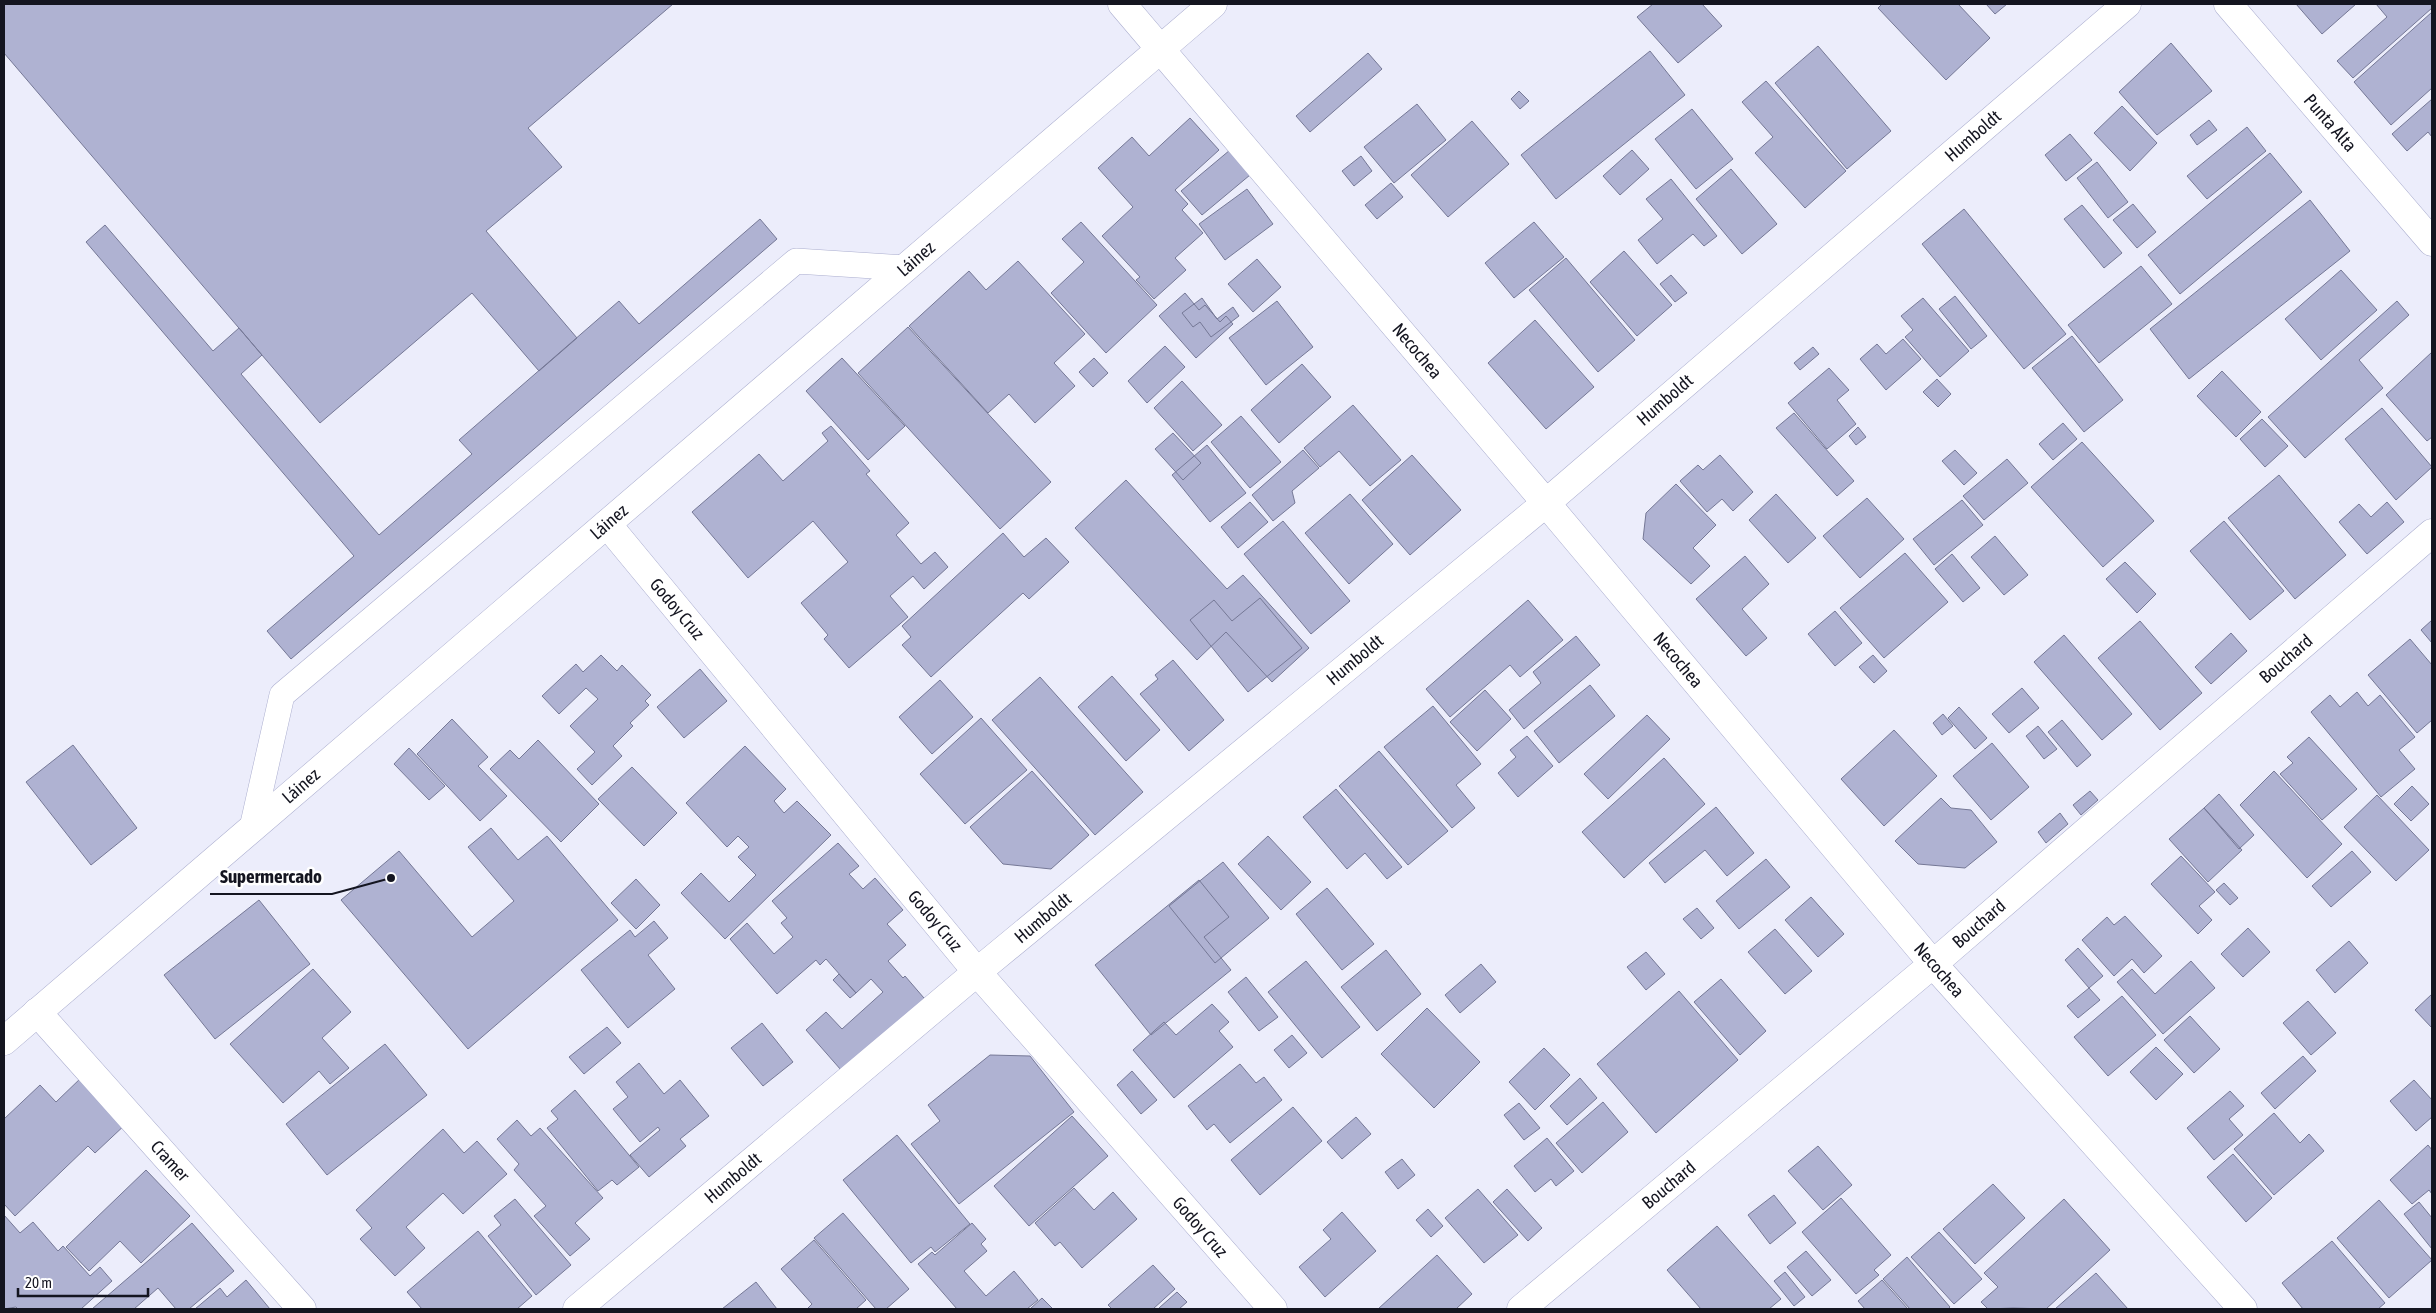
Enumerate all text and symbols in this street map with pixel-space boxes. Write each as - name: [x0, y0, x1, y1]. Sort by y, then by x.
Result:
- street label: Punta Alta: [2300, 90, 2361, 156]
- street label: Humboldt: [1940, 106, 2005, 166]
- street label: Láinez: [893, 236, 939, 281]
- street label: Necochea: [1388, 319, 1447, 383]
- street label: Humboldt: [1632, 370, 1697, 430]
- street label: Láinez: [586, 499, 632, 544]
- street label: Godoy Cruz: [646, 574, 709, 644]
- street label: Necochea: [1649, 628, 1708, 692]
- street label: Humboldt: [1322, 630, 1387, 689]
- street label: Bouchard: [2255, 630, 2316, 687]
- street label: Láinez: [278, 763, 324, 808]
- callout: Supermercado: [210, 860, 332, 894]
- text: Supermercado: [220, 865, 322, 887]
- street label: Godoy Cruz: [904, 886, 967, 956]
- street label: Humboldt: [1010, 888, 1075, 947]
- street label: Bouchard: [1948, 895, 2009, 952]
- street label: Necochea: [1910, 938, 1969, 1001]
- street label: Cramer: [147, 1136, 195, 1186]
- street label: Humboldt: [700, 1148, 765, 1207]
- street label: Bouchard: [1638, 1156, 1700, 1213]
- street label: Godoy Cruz: [1168, 1192, 1233, 1262]
- scale bar: [18, 1266, 148, 1298]
- text: 20 m: [25, 1274, 52, 1291]

